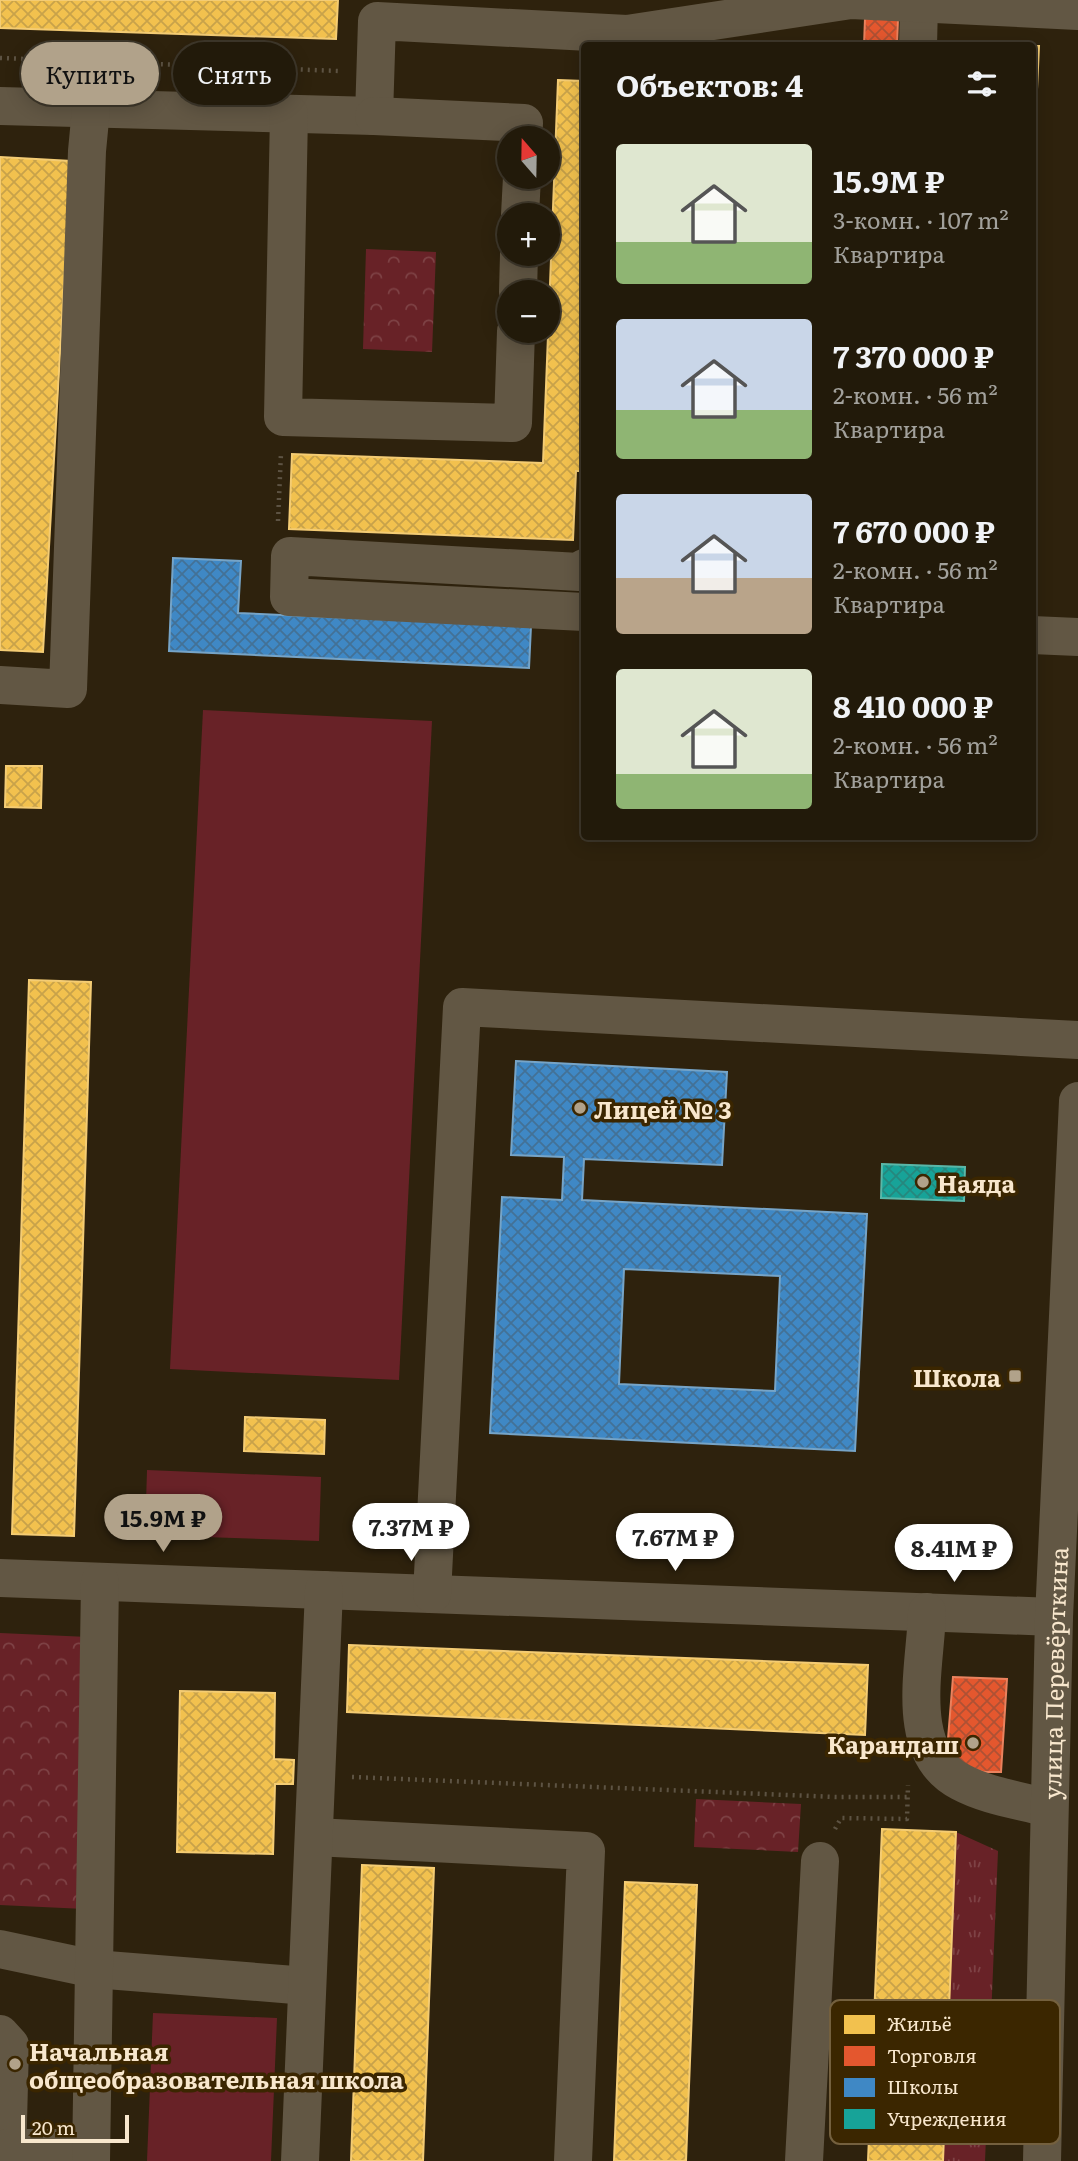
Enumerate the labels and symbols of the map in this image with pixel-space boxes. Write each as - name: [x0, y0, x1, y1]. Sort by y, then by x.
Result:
- north arrow: [497, 126, 560, 189]
- place label: Лицей № 3: [594, 1091, 732, 1126]
- marker: Лицей № 3: [572, 1100, 588, 1116]
- place label: Наяда: [937, 1165, 1016, 1200]
- marker: Наяда: [915, 1174, 931, 1190]
- place label: Школа: [913, 1359, 1001, 1394]
- marker: Школа: [1007, 1368, 1023, 1384]
- pin: 15.9M ₽: [98, 1494, 228, 1554]
- pin: 7.37M ₽: [346, 1504, 476, 1563]
- pin: 7.67M ₽: [610, 1514, 740, 1573]
- pin: 8.41M ₽: [889, 1524, 1019, 1584]
- street label: улица Перевёрткина: [1032, 1546, 1075, 1800]
- place label: Карандаш: [827, 1726, 959, 1761]
- marker: Карандаш: [965, 1735, 981, 1751]
- legend: [830, 2000, 1060, 2144]
- text: Жильё: [887, 2009, 952, 2037]
- place label: Начальная общеобразовательная школа: [29, 2033, 404, 2096]
- text: Торговля: [887, 2041, 977, 2069]
- marker: Начальная общеобразовательная школа: [7, 2056, 23, 2072]
- text: Школы: [887, 2072, 958, 2100]
- text: Учреждения: [887, 2104, 1007, 2132]
- scale bar: [21, 2112, 130, 2144]

